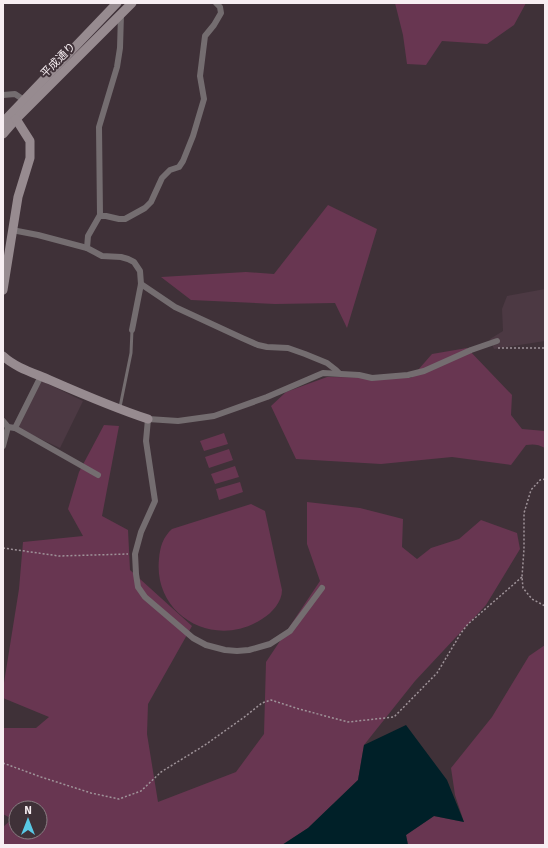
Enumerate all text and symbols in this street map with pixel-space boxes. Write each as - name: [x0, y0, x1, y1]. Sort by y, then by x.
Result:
- street label: 平成通り: [38, 40, 78, 80]
- north arrow: [8, 800, 48, 840]
- text: N: [24, 804, 32, 817]

